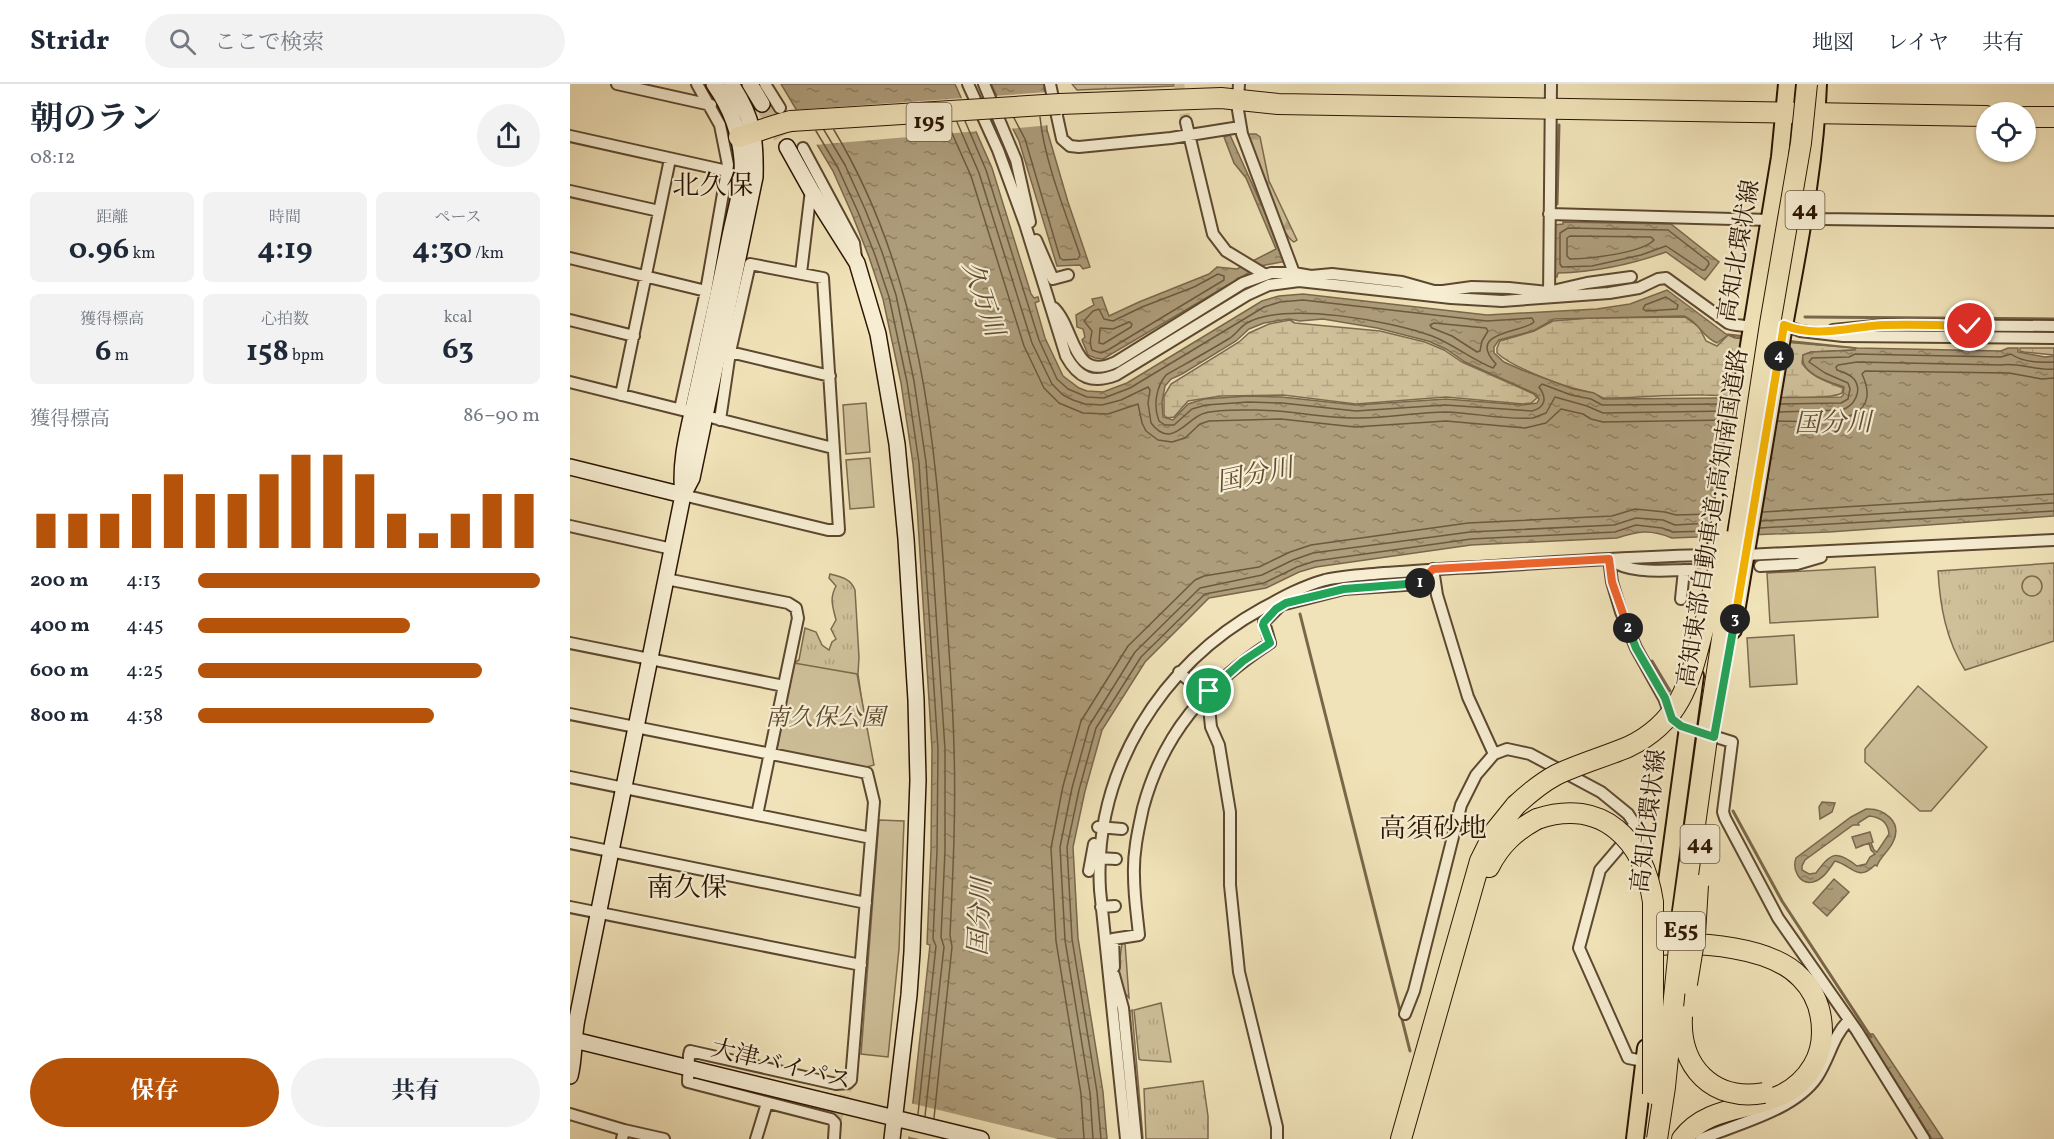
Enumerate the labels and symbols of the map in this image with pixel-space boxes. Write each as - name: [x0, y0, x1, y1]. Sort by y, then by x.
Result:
- road number: 195: [906, 103, 952, 141]
- district label: 北久保: [673, 168, 754, 206]
- street label: 高知北環状線: [1711, 177, 1769, 325]
- road number: 44: [1786, 191, 1824, 229]
- water label: 久万川: [952, 256, 1013, 345]
- pin: [1944, 300, 1995, 351]
- pin: 4: [1764, 341, 1794, 371]
- street label: 高知東部自動車道;高知南国道路: [1670, 346, 1758, 690]
- water label: 国分川: [1794, 405, 1875, 443]
- water label: 国分川: [1213, 450, 1300, 502]
- pin: 1: [1405, 568, 1435, 598]
- pin: 3: [1720, 604, 1750, 634]
- pin: 2: [1613, 613, 1643, 643]
- pin: [1183, 665, 1234, 716]
- park label: 南久保公園: [765, 702, 889, 736]
- street label: 高知北環状線: [1624, 747, 1676, 895]
- district label: 高須砂地: [1379, 811, 1487, 849]
- road number: 44: [1680, 825, 1720, 863]
- district label: 南久保: [647, 870, 728, 908]
- water label: 国分川: [961, 874, 1001, 957]
- road number: E55: [1657, 912, 1705, 950]
- street label: 大津バイパス: [707, 1032, 855, 1100]

